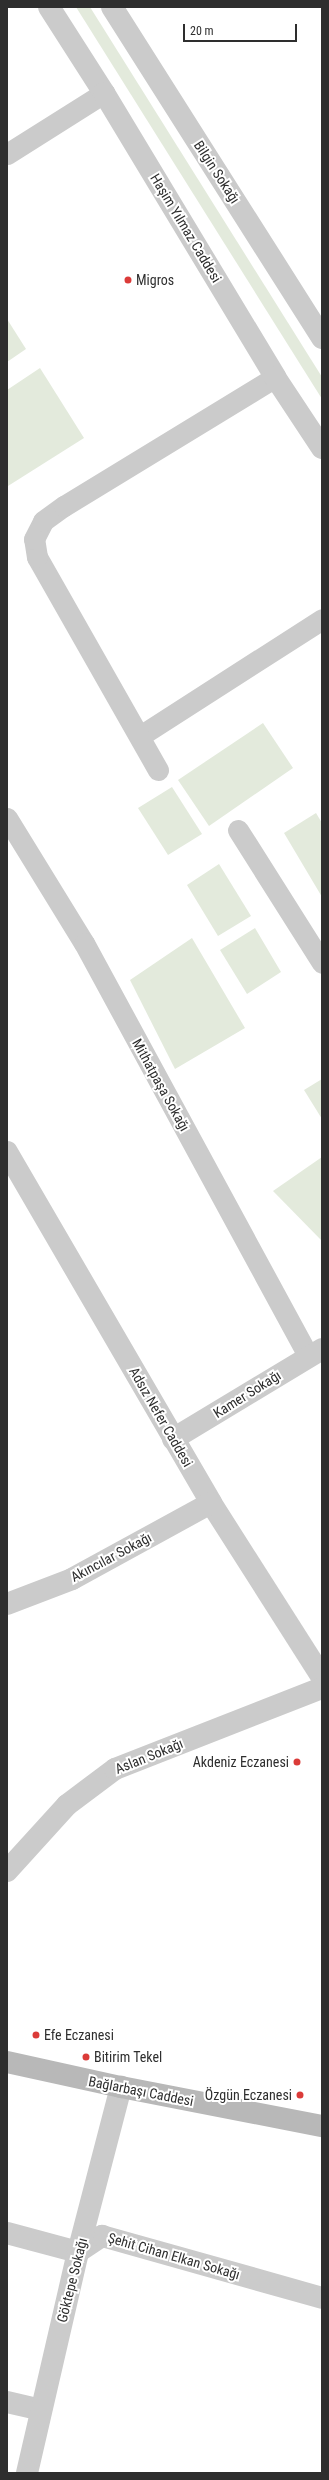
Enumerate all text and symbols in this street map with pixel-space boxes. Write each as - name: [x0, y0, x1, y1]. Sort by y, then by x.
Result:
- scale bar: [185, 16, 299, 42]
- text: 20 m: [190, 24, 214, 38]
- street label: Bilgin Sokağı: [190, 137, 244, 207]
- street label: Haşim Yılmaz Caddesi: [147, 171, 225, 285]
- place label: Migros: [136, 272, 174, 288]
- marker: Migros: [123, 275, 133, 285]
- street label: Mithatpaşa Sokağı: [129, 1036, 193, 1134]
- street label: Adsız Nefer Caddesi: [126, 1364, 196, 1470]
- street label: Kamer Sokağı: [210, 1367, 284, 1421]
- street label: Akıncılar Sokağı: [68, 1529, 154, 1585]
- street label: Aslan Sokağı: [113, 1735, 185, 1777]
- place label: Akdeniz Eczanesi: [193, 1754, 289, 1770]
- marker: Akdeniz Eczanesi: [292, 1757, 302, 1767]
- place label: Efe Eczanesi: [44, 2027, 114, 2043]
- marker: Efe Eczanesi: [31, 2030, 41, 2040]
- place label: Bitirim Tekel: [94, 2049, 163, 2065]
- marker: Bitirim Tekel: [81, 2052, 91, 2062]
- street label: Bağlarbaşı Caddesi: [87, 2073, 195, 2109]
- place label: Özgün Eczanesi: [205, 2087, 292, 2103]
- marker: Özgün Eczanesi: [295, 2090, 305, 2100]
- street label: Şehit Cihan Elkan Sokağı: [106, 2229, 242, 2283]
- street label: Göktepe Sokağı: [53, 2236, 91, 2324]

